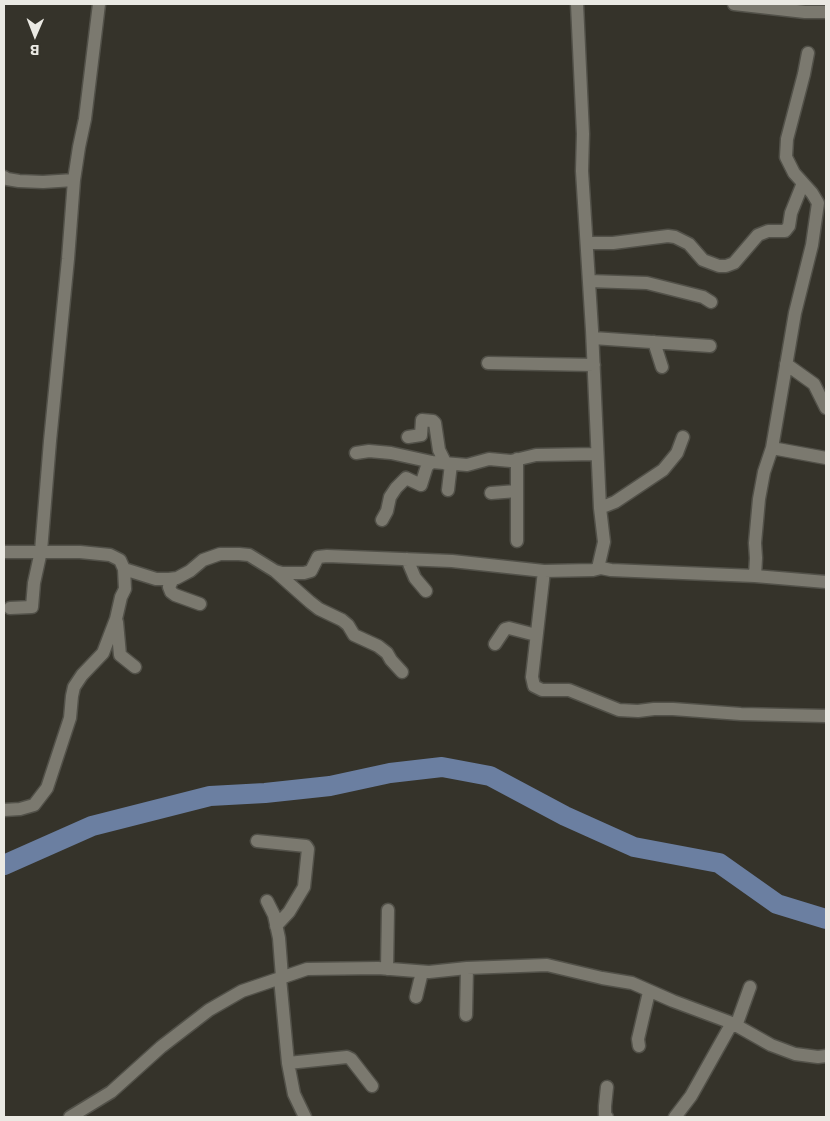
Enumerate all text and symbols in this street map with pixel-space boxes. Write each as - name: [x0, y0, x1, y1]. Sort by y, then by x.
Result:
- north arrow: [10, 10, 60, 60]
- text: B: [30, 42, 40, 59]

